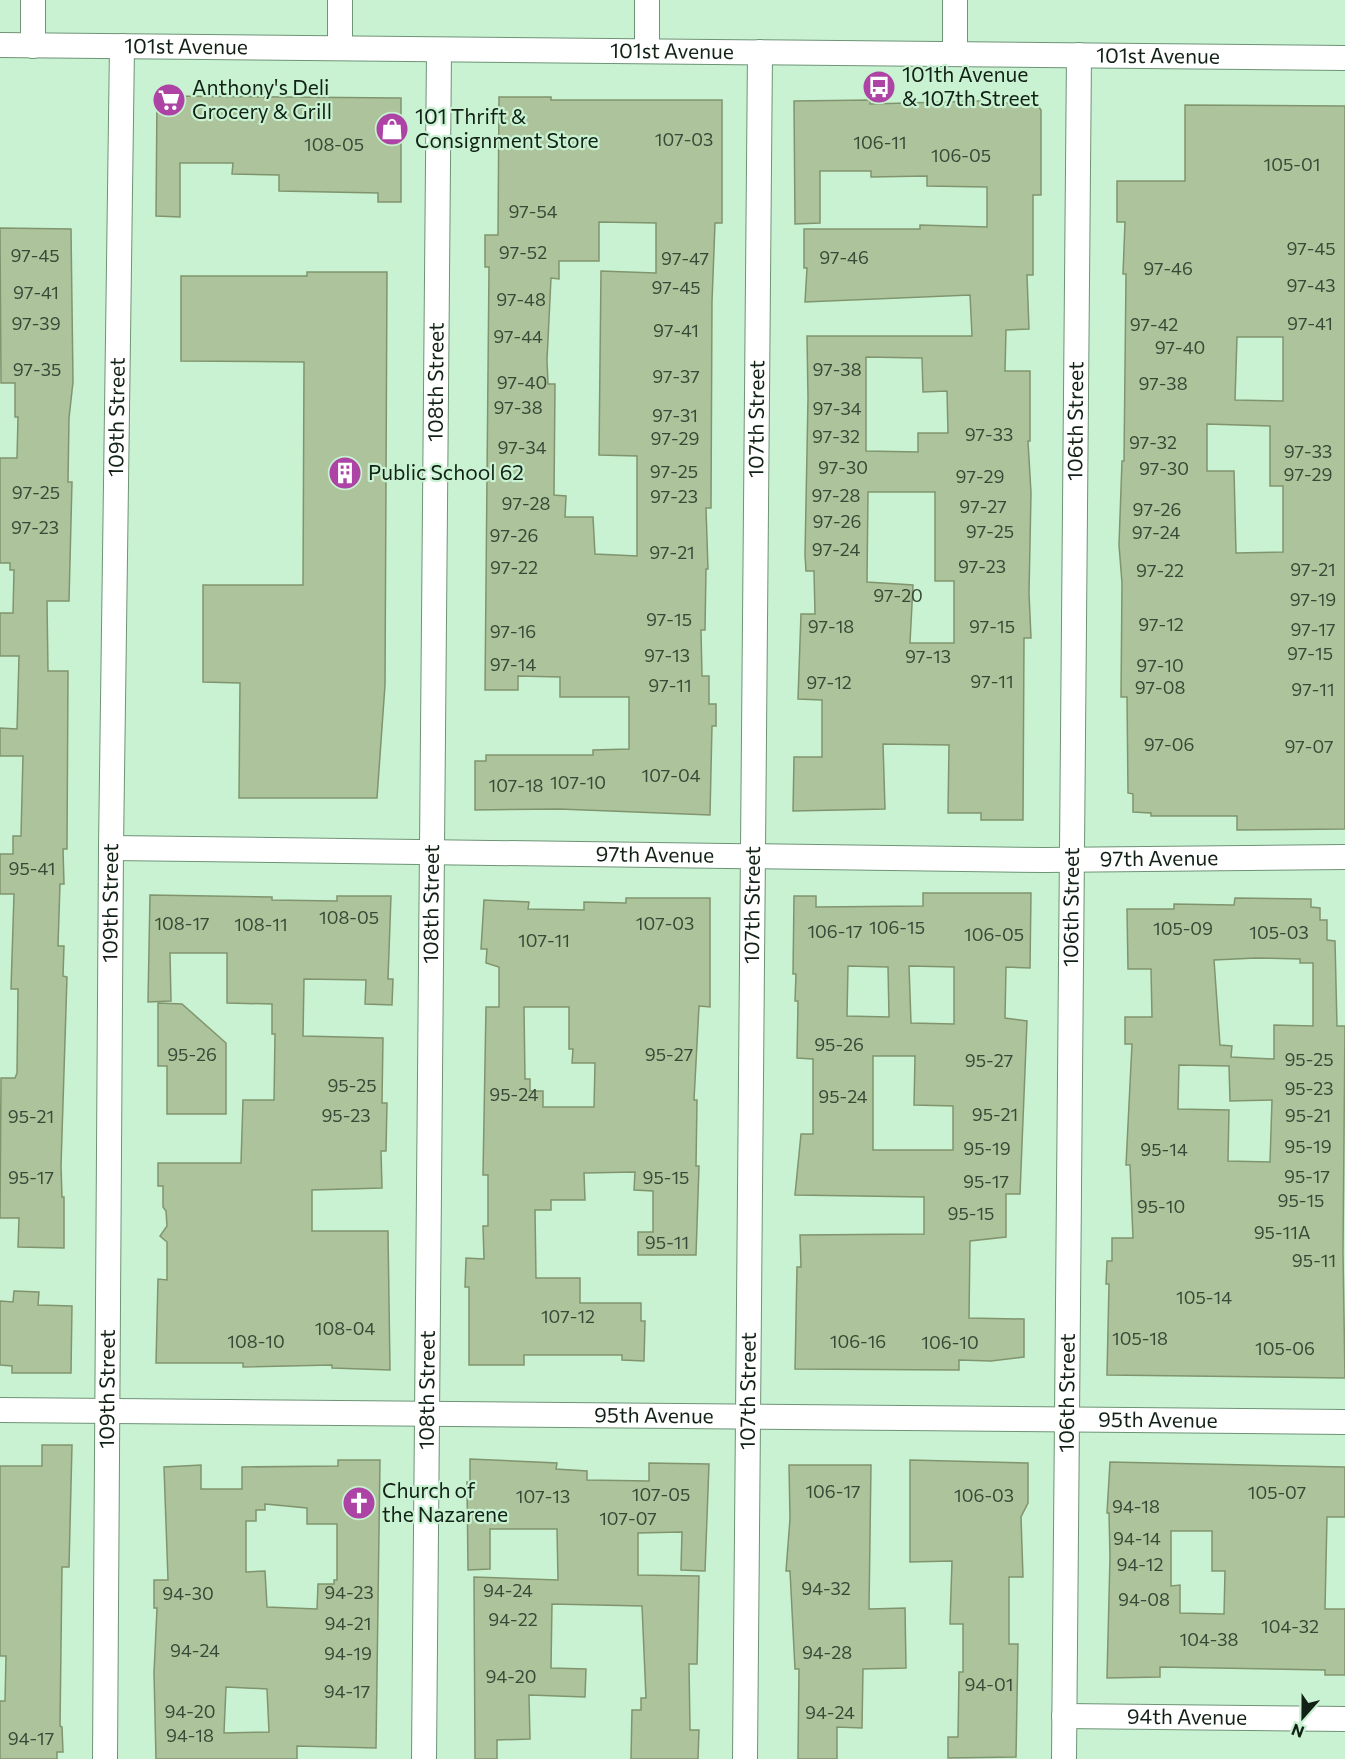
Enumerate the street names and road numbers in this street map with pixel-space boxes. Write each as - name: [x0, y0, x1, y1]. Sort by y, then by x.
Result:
- street label: 101st Avenue: [124, 32, 248, 58]
- street label: 101st Avenue: [610, 37, 734, 63]
- street label: 101st Avenue: [1096, 42, 1220, 68]
- street label: 108th Street: [422, 322, 448, 442]
- street label: 109th Street: [102, 357, 129, 477]
- street label: 107th Street: [742, 360, 768, 478]
- street label: 106th Street: [1061, 361, 1087, 481]
- street label: 97th Avenue: [596, 840, 714, 867]
- street label: 109th Street: [96, 843, 122, 963]
- street label: 108th Street: [417, 844, 443, 964]
- street label: 97th Avenue: [1100, 844, 1218, 870]
- street label: 107th Street: [738, 846, 764, 964]
- street label: 106th Street: [1057, 847, 1083, 967]
- street label: 109th Street: [93, 1329, 119, 1449]
- street label: 108th Street: [413, 1330, 439, 1450]
- street label: 107th Street: [734, 1332, 760, 1450]
- street label: 106th Street: [1053, 1333, 1079, 1453]
- street label: 95th Avenue: [594, 1401, 714, 1427]
- street label: 95th Avenue: [1098, 1406, 1218, 1432]
- street label: 94th Avenue: [1127, 1703, 1247, 1729]

